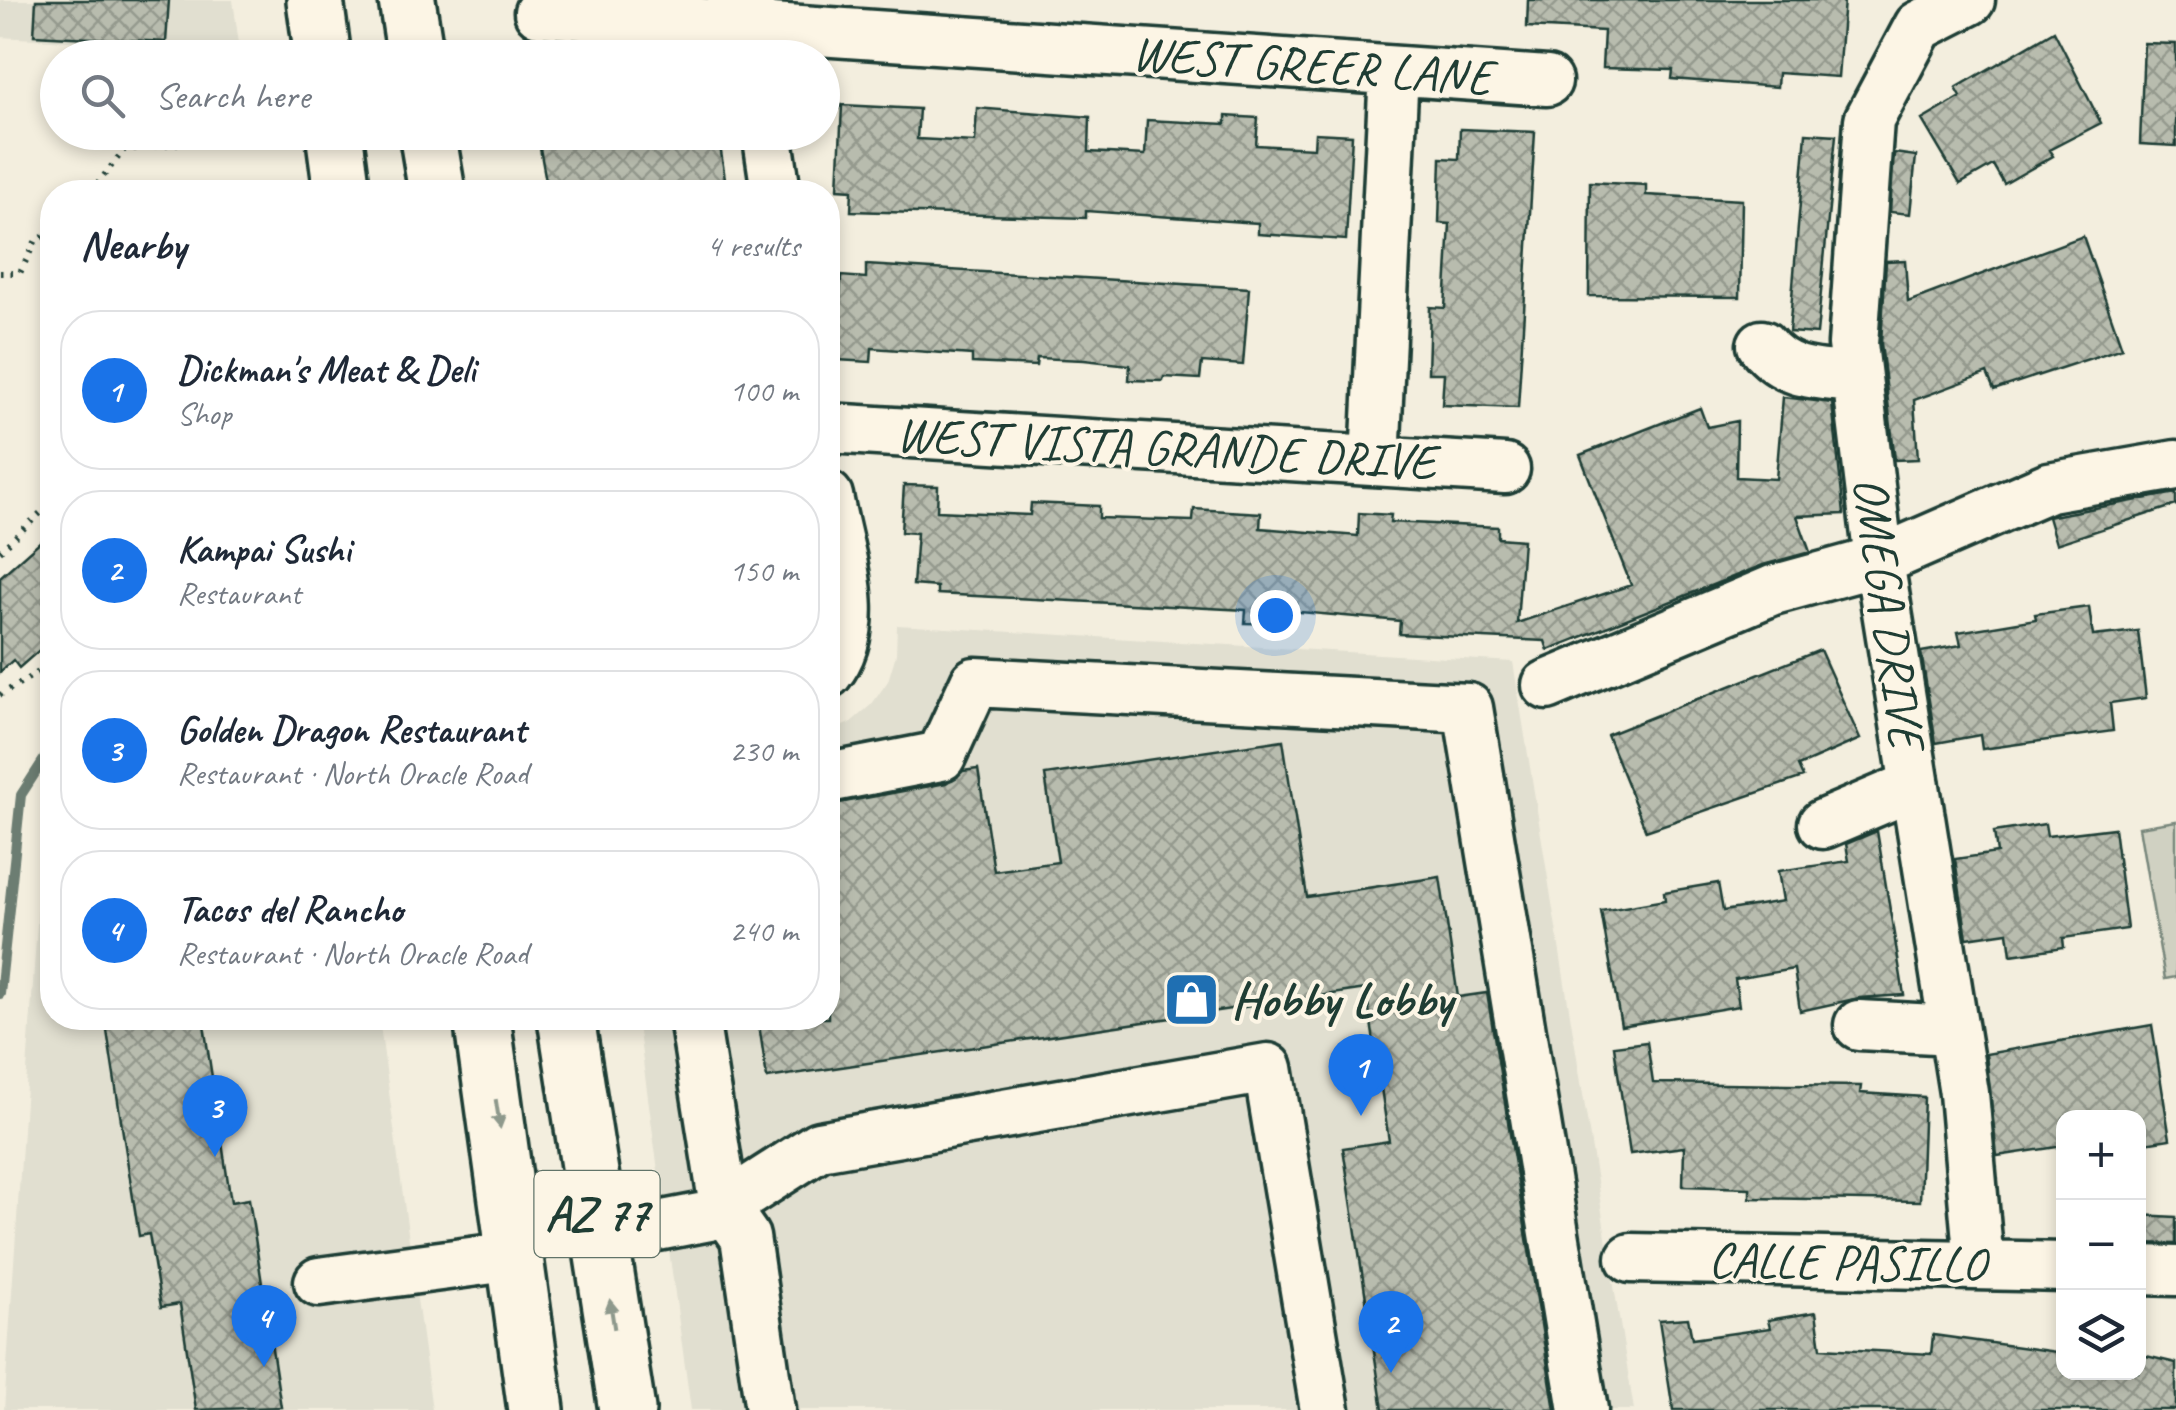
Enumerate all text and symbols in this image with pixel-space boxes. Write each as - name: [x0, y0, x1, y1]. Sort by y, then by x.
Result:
- street label: WEST GREER LANE: [1130, 21, 1501, 109]
- search box: [40, 40, 840, 150]
- icon: search: [75, 68, 130, 123]
- text: Search here: [155, 72, 310, 119]
- text: Nearby: [80, 219, 186, 272]
- text: 4 results: [706, 225, 800, 266]
- text: Dickman's Meat & Deli: [177, 346, 475, 393]
- text: 1: [107, 370, 122, 411]
- text: 100 m: [729, 370, 798, 411]
- text: Shop: [177, 393, 231, 434]
- street label: WEST VISTA GRANDE DRIVE: [895, 402, 1443, 494]
- street label: OMEGA DRIVE: [1839, 472, 1940, 758]
- text: Kampai Sushi: [177, 526, 351, 573]
- text: 2: [107, 550, 122, 591]
- text: 150 m: [729, 550, 798, 591]
- text: Restaurant: [177, 573, 301, 614]
- your location: [1250, 590, 1301, 641]
- text: Golden Dragon Restaurant: [177, 706, 526, 753]
- text: 3: [107, 730, 122, 771]
- text: 230 m: [729, 730, 798, 771]
- text: Restaurant · North Oracle Road: [177, 753, 528, 794]
- text: Tacos del Rancho: [177, 886, 403, 933]
- text: 4: [107, 910, 122, 951]
- text: 240 m: [729, 910, 798, 951]
- text: Restaurant · North Oracle Road: [177, 933, 528, 974]
- place label: Hobby Lobby: [1231, 968, 1457, 1031]
- shop icon: Hobby Lobby: [1162, 969, 1222, 1029]
- pin: 1: [1328, 1034, 1394, 1116]
- pin: 3: [182, 1074, 248, 1157]
- one-way arrow: [491, 1098, 506, 1130]
- map controls: [2056, 1110, 2146, 1380]
- button: +: [2056, 1110, 2146, 1200]
- road number: AZ 77: [534, 1171, 660, 1257]
- button: −: [2056, 1200, 2146, 1290]
- street label: CALLE PASILLO: [1708, 1228, 1990, 1296]
- pin: 4: [232, 1284, 296, 1367]
- pin: 2: [1358, 1290, 1424, 1373]
- button: layers: [2056, 1290, 2146, 1380]
- one-way arrow: [604, 1297, 619, 1329]

